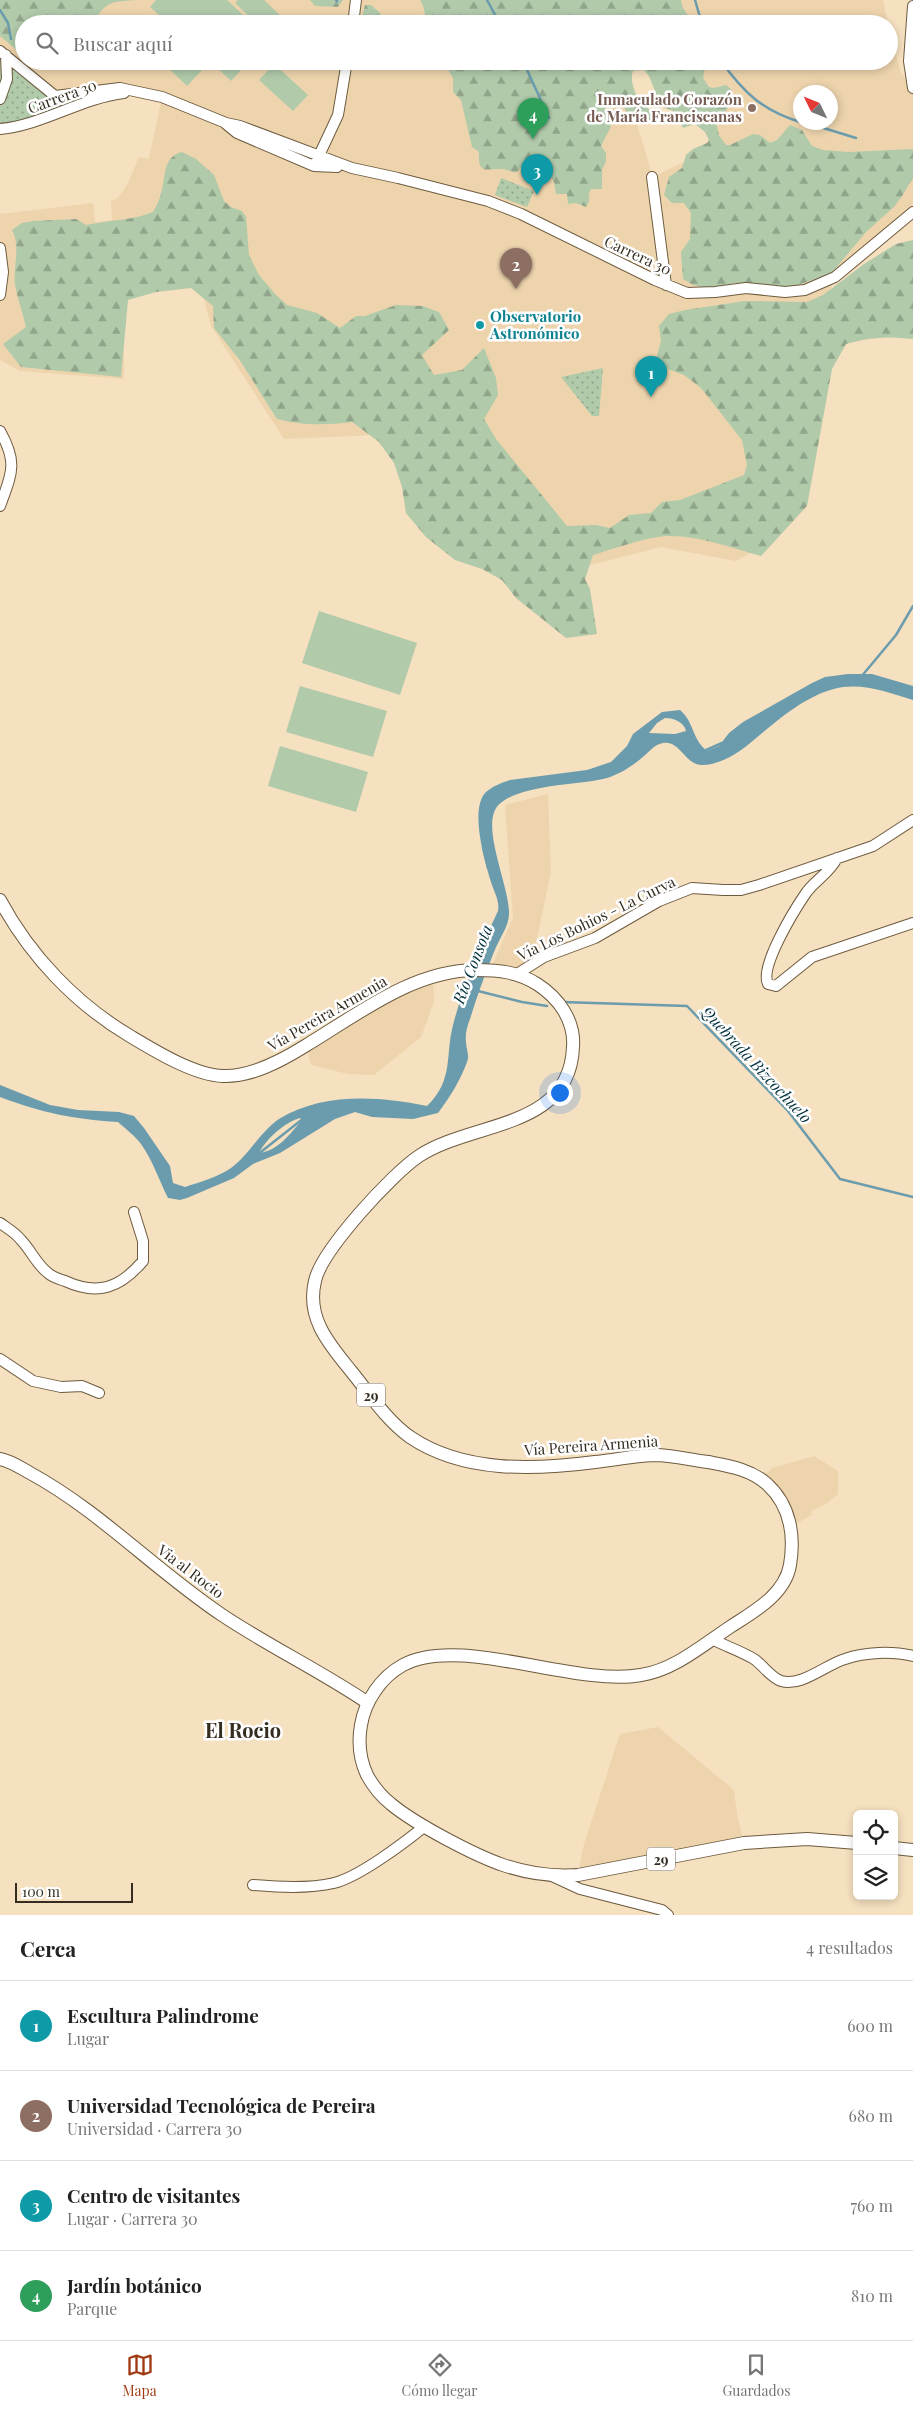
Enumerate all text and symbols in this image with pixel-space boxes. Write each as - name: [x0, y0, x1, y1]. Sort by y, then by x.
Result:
- search box: [15, 15, 898, 70]
- icon: search: [33, 29, 61, 57]
- text: Buscar aquí: [73, 30, 173, 56]
- street label: Carrera 30: [25, 74, 99, 118]
- north arrow: [793, 85, 838, 130]
- place label: Inmaculado Corazón de María Franciscanas: [586, 89, 743, 126]
- pin: 4: [517, 98, 549, 139]
- marker: Inmaculado Corazón de María Franciscanas: [746, 102, 758, 114]
- pin: 3: [521, 154, 553, 195]
- street label: Carrera 30: [601, 231, 675, 279]
- pin: 2: [500, 248, 532, 289]
- place label: Observatorio Astronómico: [489, 306, 581, 343]
- marker: Observatorio Astronómico: [474, 319, 486, 331]
- pin: 1: [635, 356, 667, 397]
- street label: Vía Los Bohios - La Curva: [513, 871, 679, 965]
- water label: Río Consota: [447, 922, 497, 1007]
- street label: Vía Pereira Armenia: [263, 970, 391, 1056]
- water label: Quebrada Bizcochuelo: [696, 1000, 817, 1127]
- your location: [547, 1080, 573, 1106]
- road number: 29: [357, 1384, 385, 1406]
- street label: Vía Pereira Armenia: [522, 1430, 659, 1460]
- street label: Via al Rocio: [153, 1539, 228, 1602]
- district label: El Rocio: [205, 1716, 281, 1743]
- map controls: [853, 1810, 898, 1900]
- button: locate: [853, 1810, 898, 1855]
- road number: 29: [647, 1848, 675, 1870]
- button: layers: [853, 1855, 898, 1900]
- scale bar: [15, 1880, 132, 1903]
- text: 100 m: [22, 1882, 60, 1901]
- text: Cerca: [20, 1934, 76, 1962]
- text: 4 resultados: [806, 1937, 893, 1958]
- text: Escultura Palindrome: [67, 2002, 259, 2028]
- text: 1: [33, 2015, 39, 2036]
- text: 600 m: [847, 2015, 893, 2036]
- text: Lugar: [67, 2028, 109, 2049]
- text: Universidad Tecnológica de Pereira: [67, 2092, 376, 2118]
- text: 2: [32, 2105, 40, 2126]
- text: 680 m: [849, 2105, 893, 2126]
- text: Universidad · Carrera 30: [67, 2118, 242, 2139]
- text: Centro de visitantes: [67, 2182, 240, 2208]
- text: 3: [32, 2195, 40, 2216]
- text: 760 m: [850, 2195, 893, 2216]
- text: Lugar · Carrera 30: [67, 2208, 198, 2229]
- text: Jardín botánico: [67, 2272, 202, 2298]
- text: 4: [32, 2285, 40, 2306]
- text: 810 m: [851, 2285, 893, 2306]
- text: Parque: [67, 2298, 117, 2319]
- tab: Mapa: [122, 2351, 157, 2400]
- tab: Cómo llegar: [402, 2351, 478, 2400]
- tab: Guardados: [722, 2351, 791, 2400]

